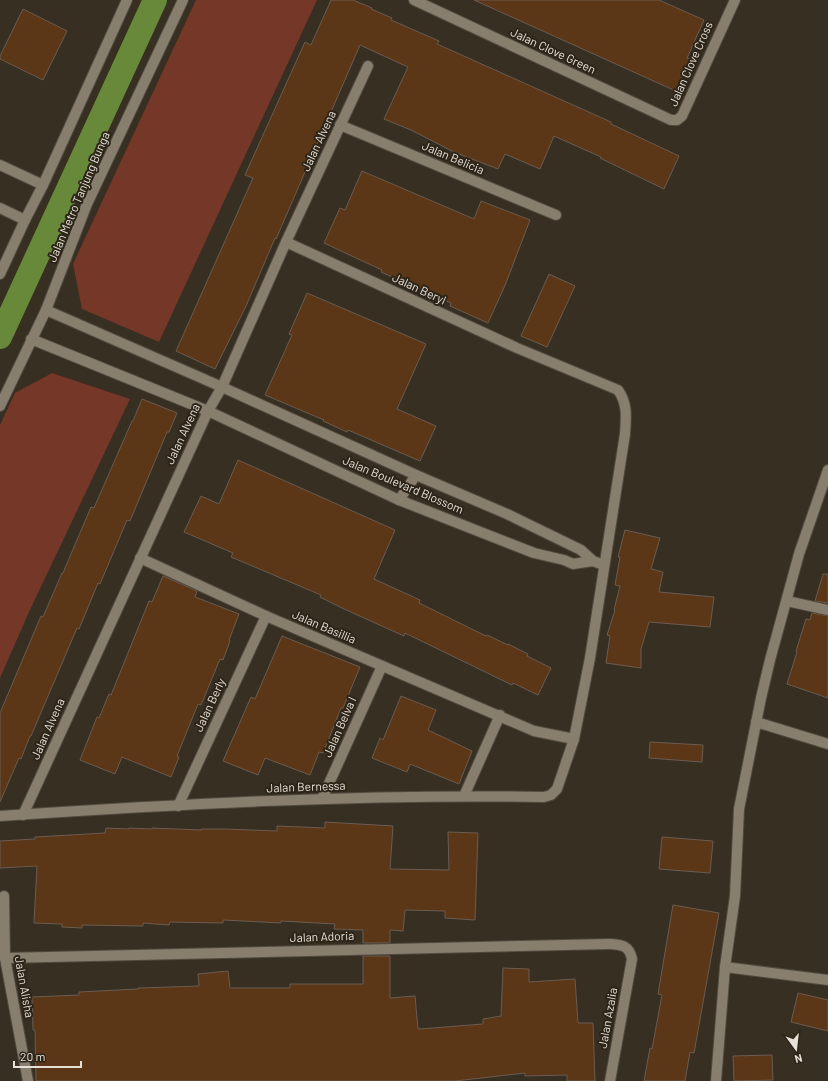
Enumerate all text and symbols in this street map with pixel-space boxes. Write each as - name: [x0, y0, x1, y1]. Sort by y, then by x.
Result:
- street label: Jalan Clove Cross: [665, 19, 715, 108]
- street label: Jalan Clove Green: [509, 24, 598, 76]
- street label: Jalan Alvena: [298, 108, 338, 173]
- street label: Jalan Metro Tanjung Bunga: [44, 129, 112, 264]
- street label: Jalan Belicia: [420, 138, 487, 176]
- street label: Jalan Beryl: [390, 270, 449, 307]
- street label: Jalan Alvena: [162, 401, 202, 466]
- street label: Jalan Boulevard Blossom: [341, 452, 466, 516]
- street label: Jalan Basillia: [290, 606, 358, 646]
- street label: Jalan Berly: [191, 675, 228, 734]
- street label: Jalan Belva I: [320, 694, 359, 759]
- street label: Jalan Alvena: [27, 696, 67, 761]
- street label: Jalan Bernessa: [266, 778, 346, 794]
- street label: Jalan Adoria: [289, 928, 354, 944]
- street label: Jalan Alisha: [13, 955, 37, 1019]
- street label: Jalan Azalia: [595, 986, 619, 1049]
- north arrow: [776, 1029, 816, 1069]
- scale bar: [14, 1043, 81, 1069]
- text: 20 m: [20, 1049, 46, 1063]
- text: N: [793, 1052, 804, 1066]

